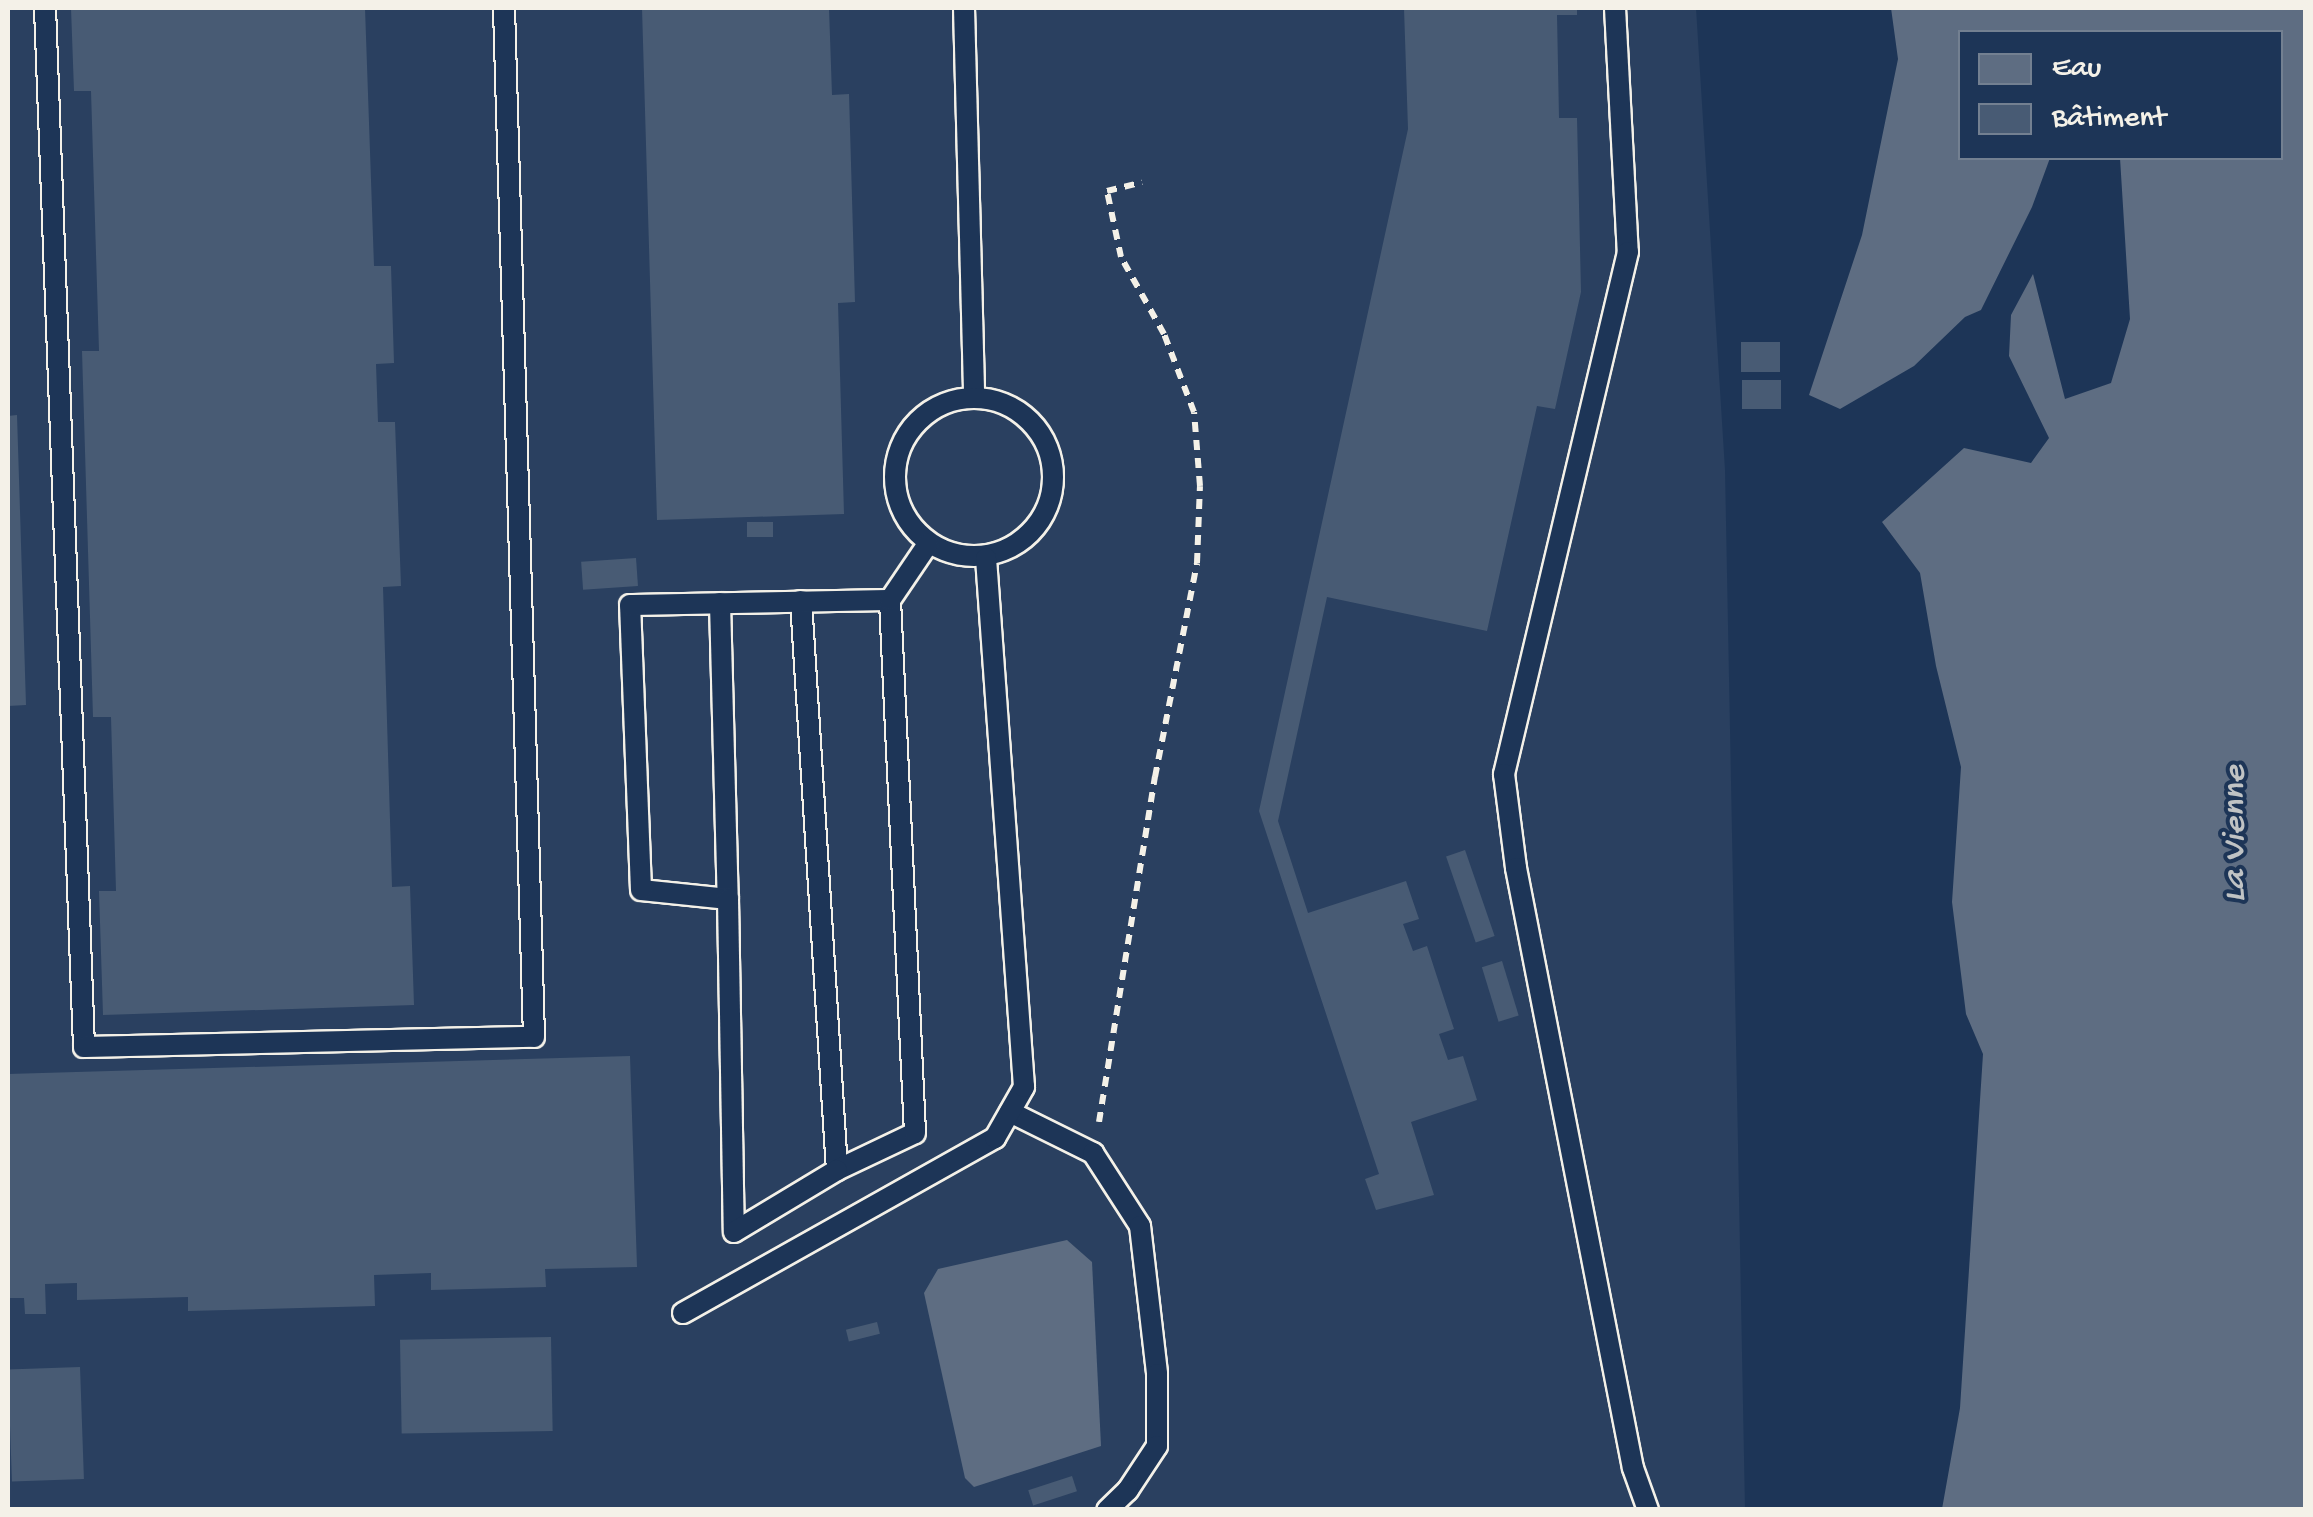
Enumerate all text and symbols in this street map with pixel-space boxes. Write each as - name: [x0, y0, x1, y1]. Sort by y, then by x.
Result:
- legend: [1958, 30, 2283, 160]
- text: Eau: [2052, 52, 2101, 87]
- text: Bâtiment: [2052, 102, 2166, 137]
- water label: La Vienne: [2216, 766, 2258, 902]

